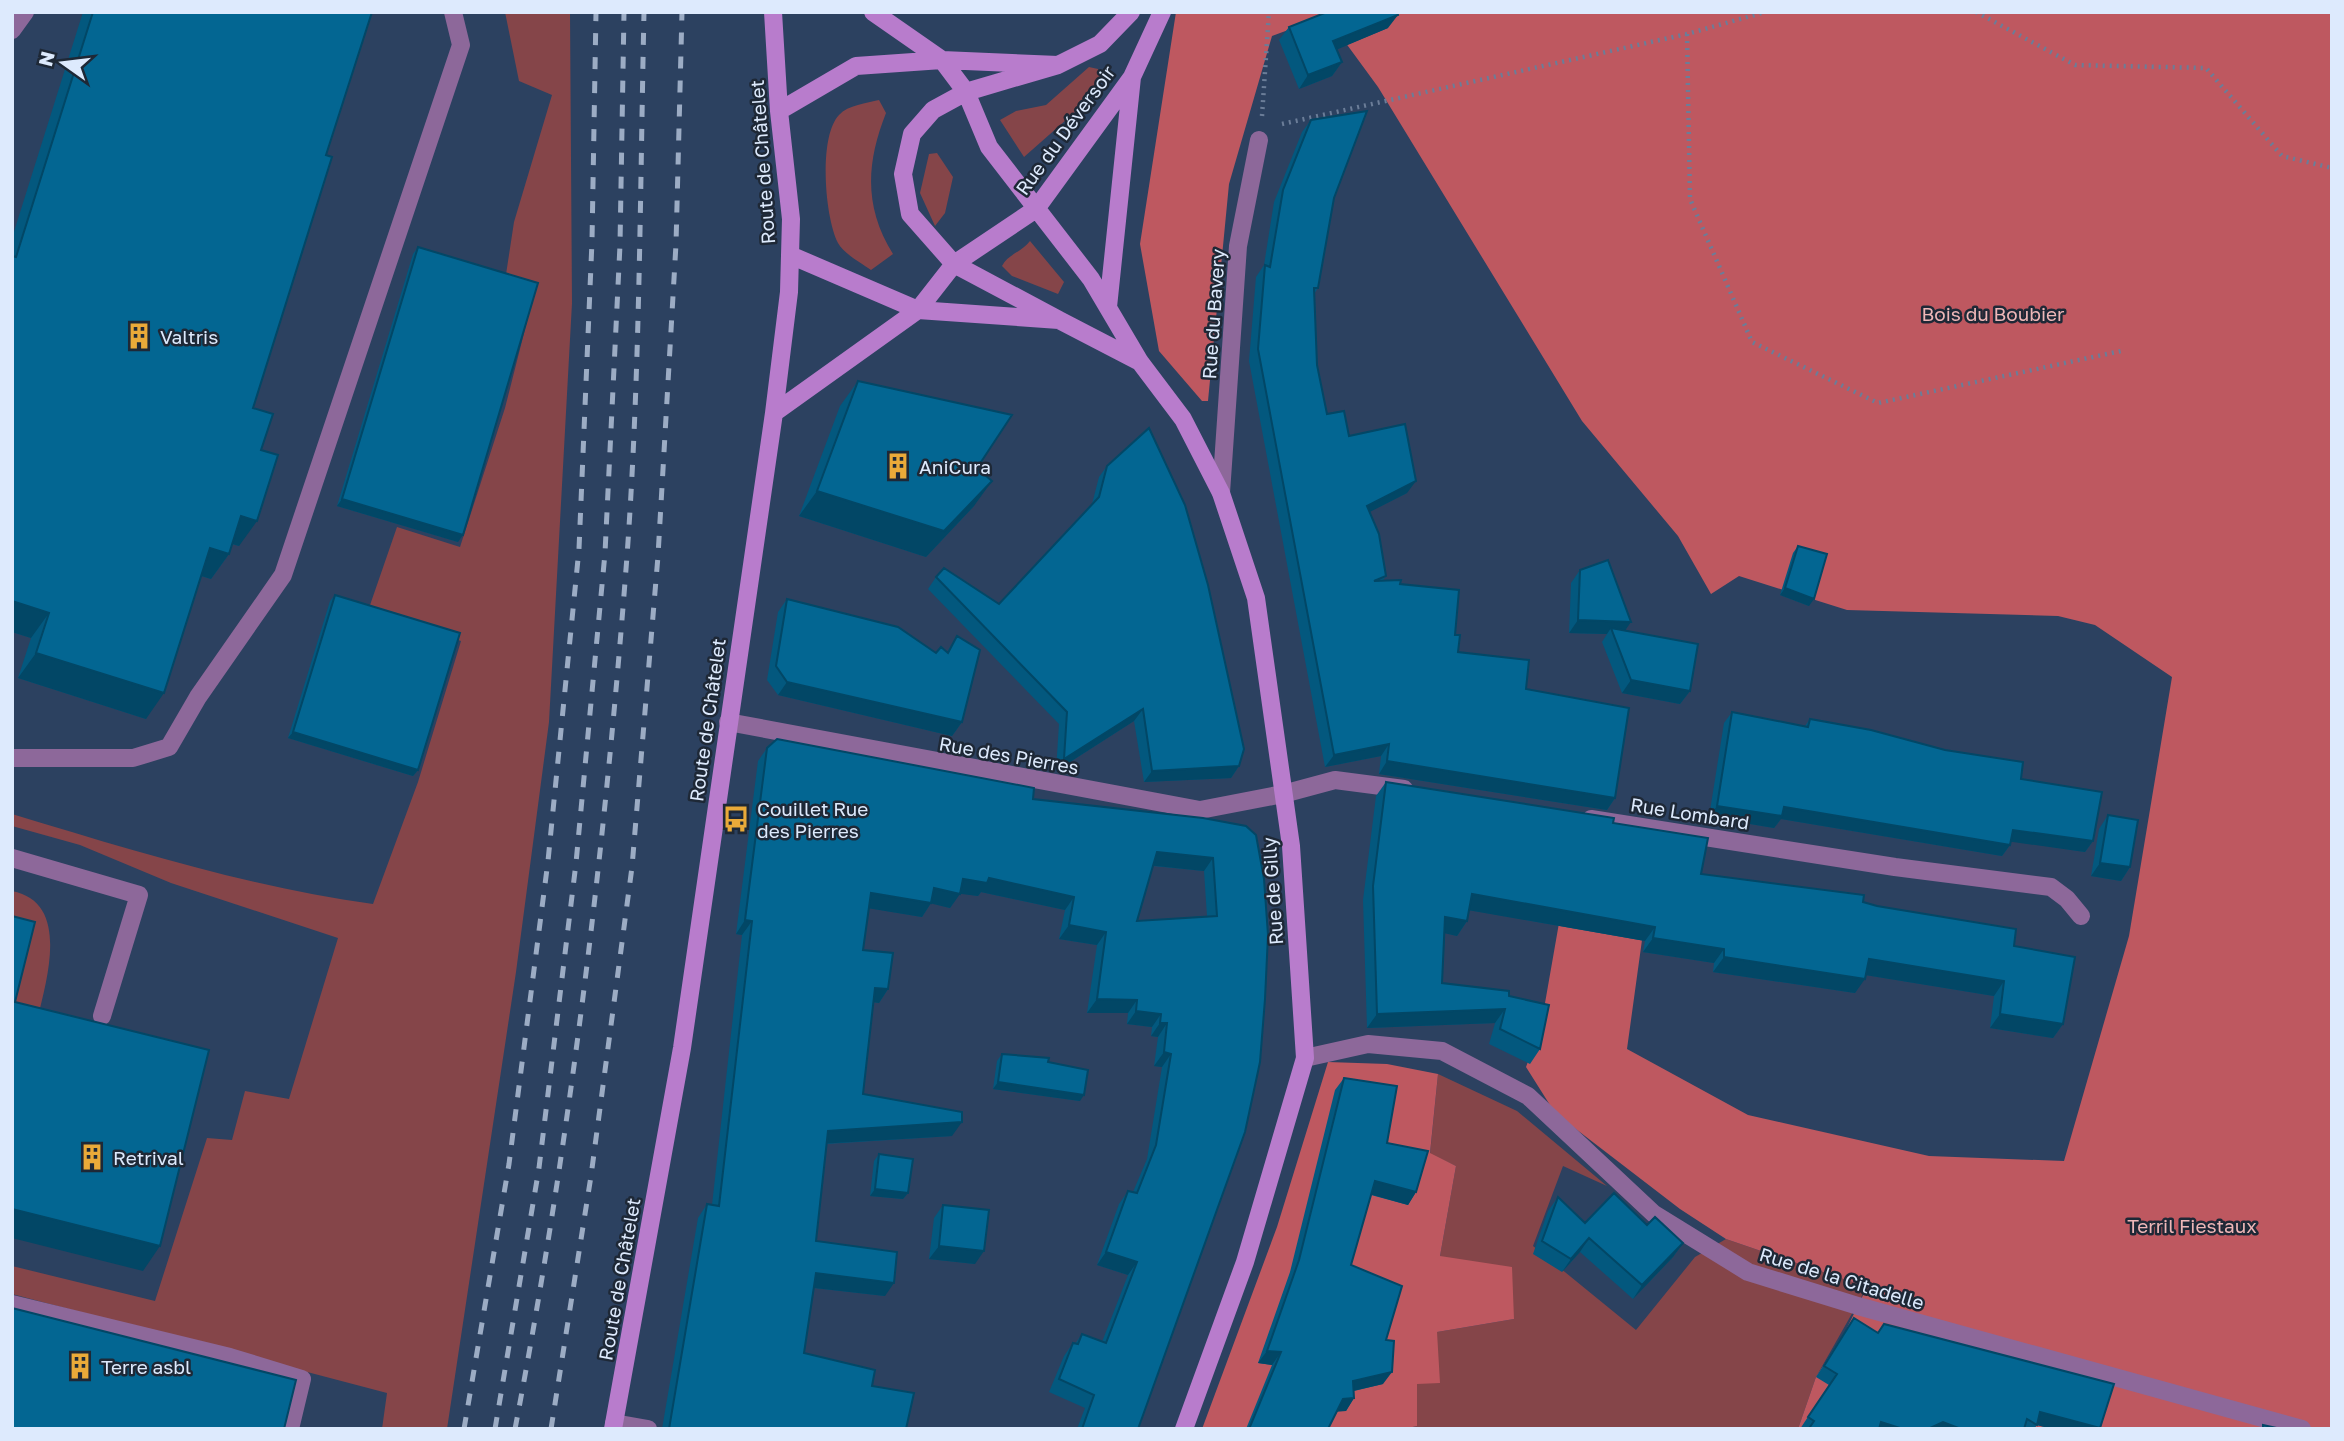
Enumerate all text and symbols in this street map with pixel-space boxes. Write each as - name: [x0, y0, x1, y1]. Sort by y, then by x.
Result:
- north arrow: [28, 28, 98, 98]
- text: N: [33, 49, 59, 69]
- street label: Rue du Déversoir: [1010, 60, 1120, 199]
- street label: Route de Châtelet: [745, 79, 779, 245]
- street label: Rue du Bavery: [1197, 248, 1229, 380]
- park label: Bois du Boubier: [1922, 302, 2065, 325]
- building icon: Valtris: [124, 321, 154, 351]
- place label: Valtris: [160, 325, 218, 348]
- building icon: AniCura: [883, 451, 913, 481]
- place label: AniCura: [919, 455, 991, 478]
- street label: Route de Châtelet: [684, 637, 730, 803]
- street label: Rue des Pierres: [937, 731, 1081, 779]
- street label: Rue Lombard: [1629, 792, 1751, 834]
- place label: Couillet Rue des Pierres: [757, 797, 868, 842]
- bus stop icon: Couillet Rue des Pierres: [721, 804, 751, 834]
- street label: Rue de Gilly: [1257, 836, 1287, 946]
- building icon: Retrival: [77, 1142, 107, 1172]
- place label: Retrival: [113, 1146, 184, 1169]
- street label: Route de Châtelet: [593, 1196, 645, 1362]
- park label: Terril Fiestaux: [2127, 1214, 2257, 1237]
- street label: Rue de la Citadelle: [1757, 1242, 1927, 1314]
- building icon: Terre asbl: [65, 1351, 95, 1381]
- place label: Terre asbl: [101, 1355, 191, 1378]

